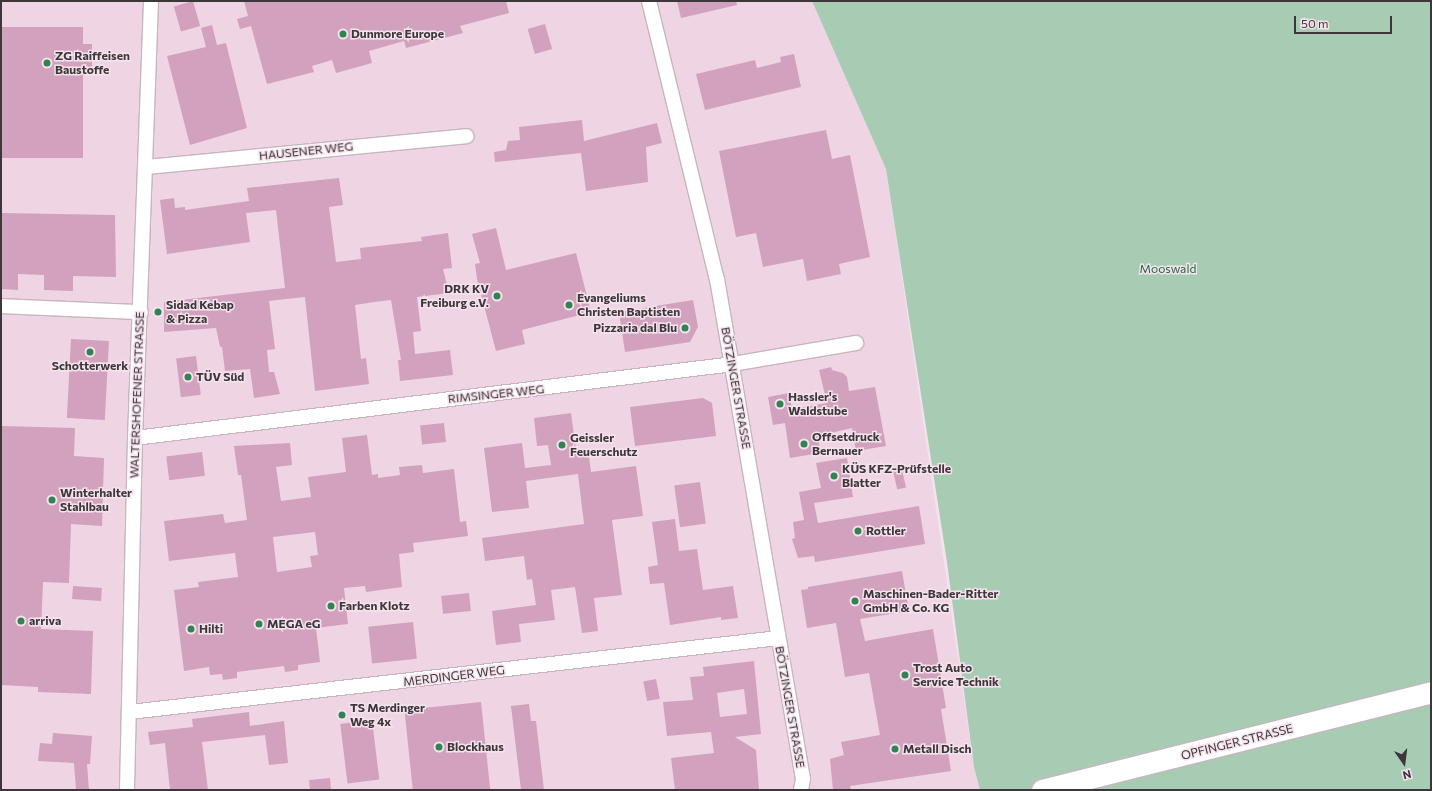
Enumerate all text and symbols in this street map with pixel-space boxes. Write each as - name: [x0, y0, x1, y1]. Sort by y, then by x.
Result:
- scale bar: [1296, 8, 1394, 34]
- text: 50 m: [1301, 16, 1329, 30]
- place label: Dunmore Europe: [351, 27, 444, 41]
- marker: Dunmore Europe: [338, 29, 348, 39]
- place label: ZG Raiffeisen Baustoffe: [55, 49, 130, 77]
- marker: ZG Raiffeisen Baustoffe: [42, 58, 52, 68]
- street label: HAUSENER WEG: [258, 139, 354, 163]
- park label: Mooswald: [1140, 262, 1196, 276]
- place label: DRK KV Freiburg e.V.: [420, 282, 489, 310]
- marker: DRK KV Freiburg e.V.: [492, 291, 502, 301]
- place label: Evangeliums Christen Baptisten: [577, 291, 680, 319]
- place label: Sidad Kebap & Pizza: [166, 298, 234, 326]
- marker: Evangeliums Christen Baptisten: [564, 300, 574, 310]
- marker: Sidad Kebap & Pizza: [153, 307, 163, 317]
- street label: WALTERSHOFENER STRASSE: [127, 311, 147, 479]
- place label: Pizzaria dal Blu: [593, 321, 677, 335]
- marker: Pizzaria dal Blu: [680, 323, 690, 333]
- street label: BÖTZINGER STRASSE: [718, 326, 754, 450]
- marker: Schotterwerk: [85, 347, 95, 357]
- place label: Schotterwerk: [52, 359, 128, 373]
- place label: TÜV Süd: [196, 370, 244, 384]
- marker: TÜV Süd: [183, 372, 193, 382]
- street label: RIMSINGER WEG: [447, 382, 545, 406]
- place label: Hassler's Waldstube: [788, 390, 847, 418]
- marker: Hassler's Waldstube: [775, 399, 785, 409]
- place label: Offsetdruck Bernauer: [812, 430, 880, 458]
- place label: Geissler Feuerschutz: [570, 431, 638, 459]
- marker: Offsetdruck Bernauer: [799, 439, 809, 449]
- marker: Geissler Feuerschutz: [557, 440, 567, 450]
- place label: KÜS KFZ-Prüfstelle Blatter: [842, 462, 951, 490]
- marker: KÜS KFZ-Prüfstelle Blatter: [829, 471, 839, 481]
- place label: Winterhalter Stahlbau: [60, 486, 132, 514]
- marker: Winterhalter Stahlbau: [47, 495, 57, 505]
- place label: Rottler: [866, 524, 906, 538]
- marker: Rottler: [853, 526, 863, 536]
- place label: Maschinen-Bader-Ritter GmbH & Co. KG: [863, 587, 998, 615]
- marker: Maschinen-Bader-Ritter GmbH & Co. KG: [850, 596, 860, 606]
- place label: Farben Klotz: [339, 599, 410, 613]
- marker: Farben Klotz: [326, 601, 336, 611]
- place label: arriva: [29, 614, 61, 628]
- marker: arriva: [16, 616, 26, 626]
- place label: MEGA eG: [267, 617, 320, 631]
- marker: MEGA eG: [254, 619, 264, 629]
- place label: Hilti: [199, 622, 223, 636]
- marker: Hilti: [186, 624, 196, 634]
- street label: BÖTZINGER STRASSE: [772, 645, 808, 769]
- place label: Trost Auto Service Technik: [913, 661, 999, 689]
- street label: MERDINGER WEG: [402, 663, 506, 689]
- marker: Trost Auto Service Technik: [900, 670, 910, 680]
- place label: TS Merdinger Weg 4x: [350, 701, 425, 729]
- marker: TS Merdinger Weg 4x: [337, 710, 347, 720]
- street label: OPFINGER STRASSE: [1179, 721, 1295, 763]
- place label: Blockhaus: [447, 740, 504, 754]
- marker: Blockhaus: [434, 742, 444, 752]
- place label: Metall Disch: [903, 742, 971, 756]
- north arrow: [1384, 743, 1424, 783]
- marker: Metall Disch: [890, 744, 900, 754]
- text: N: [1401, 768, 1413, 782]

